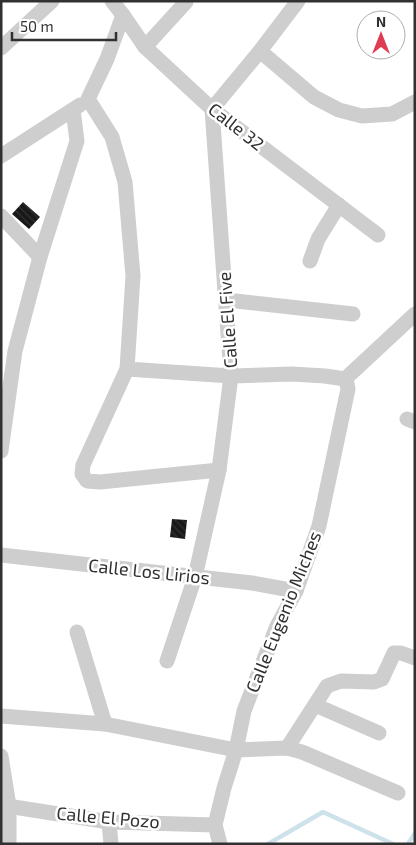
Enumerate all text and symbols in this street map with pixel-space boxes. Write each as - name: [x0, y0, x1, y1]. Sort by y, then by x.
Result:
- scale bar: [12, 10, 116, 42]
- north arrow: [356, 10, 406, 60]
- text: N: [376, 13, 386, 30]
- text: 50 m: [20, 17, 54, 35]
- street label: Calle 32: [204, 98, 269, 155]
- street label: Calle El Five: [213, 271, 241, 369]
- street label: Calle Eugenio Miches: [241, 528, 325, 695]
- street label: Calle Los Lirios: [87, 554, 211, 588]
- street label: Calle El Pozo: [56, 802, 161, 832]

